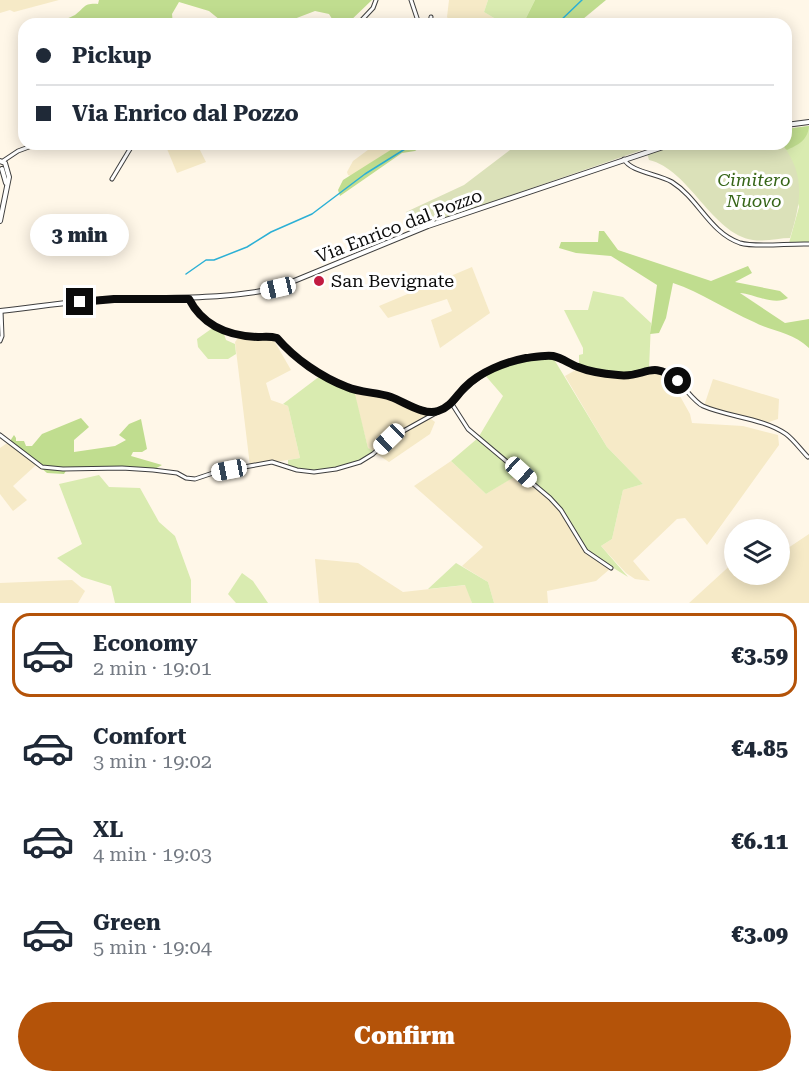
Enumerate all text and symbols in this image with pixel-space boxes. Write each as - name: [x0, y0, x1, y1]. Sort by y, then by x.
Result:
- text: Pickup: [72, 43, 152, 68]
- text: Via Enrico dal Pozzo: [72, 101, 299, 126]
- park label: Cimitero Nuovo: [717, 169, 791, 211]
- street label: Via Enrico dal Pozzo: [313, 184, 485, 267]
- callout: 3 min: [31, 215, 130, 257]
- text: 3 min: [51, 223, 108, 247]
- place label: San Bevignate: [331, 270, 454, 291]
- marker: San Bevignate: [312, 274, 326, 288]
- car: [258, 275, 298, 301]
- route end: [66, 288, 93, 315]
- route start: [664, 367, 691, 394]
- car: [370, 420, 408, 458]
- car: [502, 453, 540, 491]
- car: [210, 458, 248, 482]
- map controls: [724, 519, 790, 585]
- button: layers: [724, 519, 790, 585]
- icon: car: [21, 628, 75, 682]
- text: Economy: [93, 631, 197, 656]
- text: €3.59: [731, 643, 788, 668]
- text: 2 min · 19:01: [93, 656, 212, 680]
- icon: car: [21, 721, 75, 775]
- text: Comfort: [93, 724, 186, 749]
- text: €4.85: [731, 736, 788, 761]
- text: 3 min · 19:02: [93, 749, 212, 773]
- icon: car: [21, 814, 75, 868]
- text: XL: [93, 817, 123, 842]
- text: €6.11: [731, 829, 788, 854]
- text: 4 min · 19:03: [93, 842, 212, 866]
- icon: car: [21, 907, 75, 961]
- text: Green: [93, 910, 161, 935]
- text: €3.09: [731, 922, 788, 947]
- text: 5 min · 19:04: [93, 935, 212, 959]
- button: Confirm: [18, 1002, 791, 1071]

